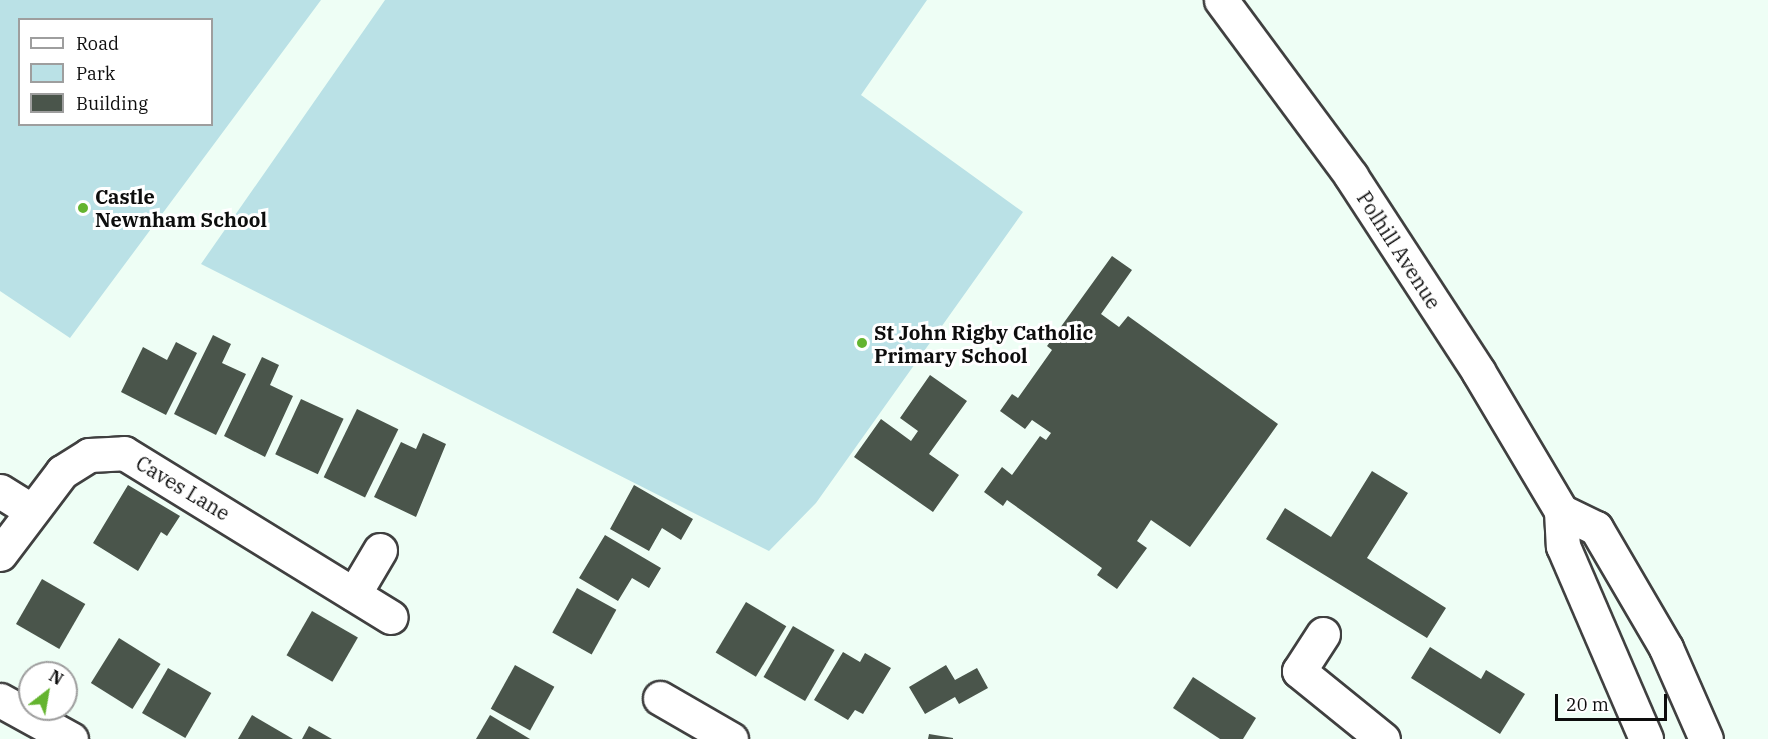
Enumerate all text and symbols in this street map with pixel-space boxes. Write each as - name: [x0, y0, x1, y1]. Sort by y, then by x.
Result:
- legend: [18, 18, 213, 126]
- text: Road: [76, 32, 119, 55]
- text: Park: [76, 62, 115, 85]
- text: Building: [76, 92, 148, 115]
- place label: Castle Newnham School: [95, 184, 267, 231]
- street label: Polhill Avenue: [1352, 187, 1446, 313]
- marker: Castle Newnham School: [76, 201, 90, 215]
- place label: St John Rigby Catholic Primary School: [874, 320, 1093, 367]
- marker: St John Rigby Catholic Primary School: [855, 336, 869, 350]
- street label: Caves Lane: [132, 451, 234, 525]
- north arrow: [18, 661, 78, 721]
- text: N: [46, 665, 67, 689]
- scale bar: [1558, 682, 1670, 720]
- text: 20 m: [1566, 693, 1609, 716]

